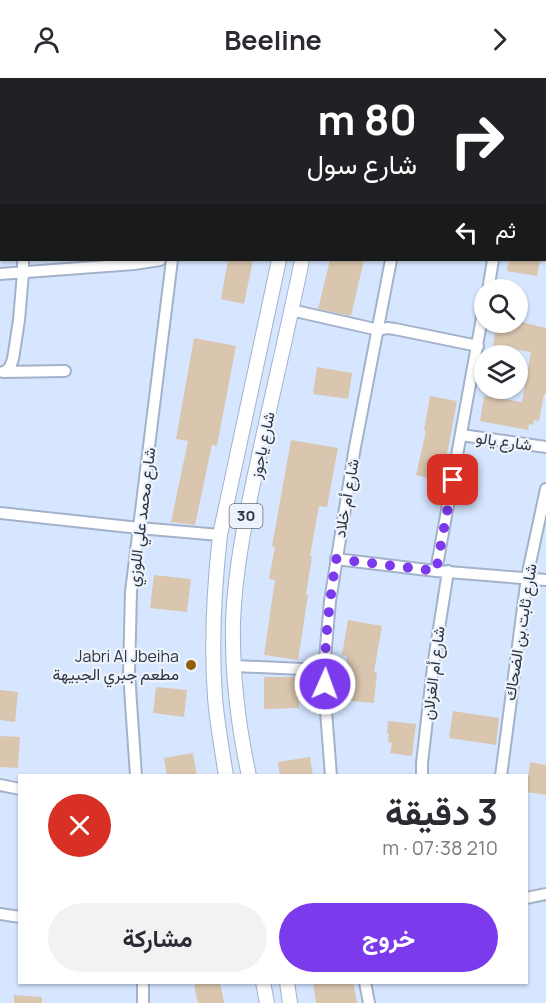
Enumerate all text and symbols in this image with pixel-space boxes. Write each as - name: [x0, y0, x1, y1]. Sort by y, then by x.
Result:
- text: Beeline: [224, 21, 322, 58]
- icon: person: [30, 23, 63, 56]
- icon: forward: [483, 23, 516, 56]
- text: 80 m: [317, 90, 417, 148]
- icon: right: [438, 102, 516, 180]
- text: شارع سول: [307, 145, 417, 182]
- text: ثم: [495, 215, 516, 245]
- icon: left: [450, 216, 483, 249]
- map controls: [474, 279, 528, 399]
- button: search: [474, 279, 528, 333]
- button: layers: [474, 345, 528, 399]
- street label: شارع ياجوز: [244, 410, 281, 482]
- street label: شارع يالو: [474, 426, 533, 457]
- street label: شارع محمد علي اللوزي: [122, 446, 163, 588]
- pin: [427, 454, 478, 505]
- street label: شارع أم خلاد: [328, 457, 365, 539]
- icon: arrive: [436, 463, 469, 496]
- road number: 30: [230, 504, 262, 528]
- street label: شارع ثابت بن الضحاك: [498, 562, 543, 702]
- street label: شارع أم الغزلان: [416, 625, 451, 721]
- place label: Jabri Al Jbeiha مطعم جبري الجبيهة: [53, 645, 179, 688]
- position arrow: [293, 652, 357, 716]
- marker: Jabri Al Jbeiha مطعم جبري الجبيهة: [184, 658, 198, 672]
- text: 3 دقيقة: [385, 787, 498, 836]
- button: close: [48, 794, 111, 857]
- text: 210 m · 07:38: [382, 834, 498, 861]
- button: مشاركة: [48, 903, 267, 972]
- button: خروج: [279, 903, 498, 972]

